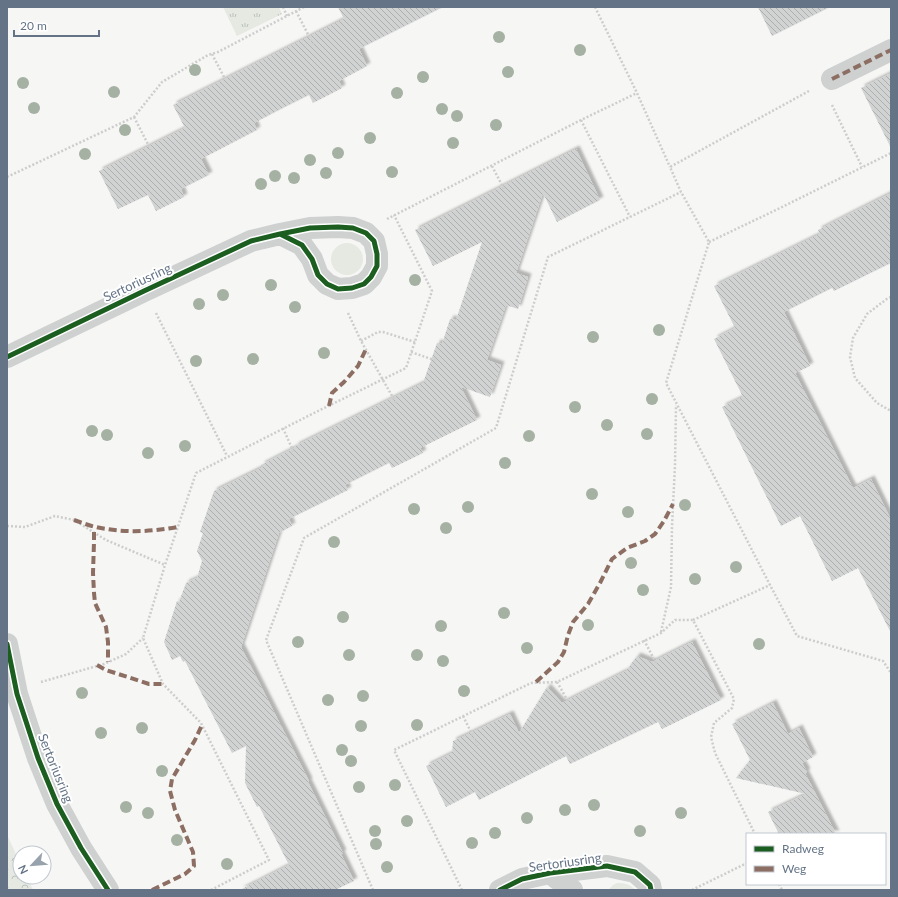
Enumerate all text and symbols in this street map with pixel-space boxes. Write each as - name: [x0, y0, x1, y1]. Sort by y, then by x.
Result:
- scale bar: [14, 12, 99, 38]
- text: 20 m: [20, 18, 47, 33]
- street label: Sertoriusring: [100, 259, 174, 305]
- street label: Sertoriusring: [35, 731, 77, 805]
- legend: [746, 833, 886, 885]
- text: Radweg: [782, 841, 824, 856]
- north arrow: [12, 845, 52, 885]
- street label: Sertoriusring: [528, 849, 603, 875]
- text: Weg: [782, 861, 806, 876]
- text: N: [15, 863, 30, 876]

